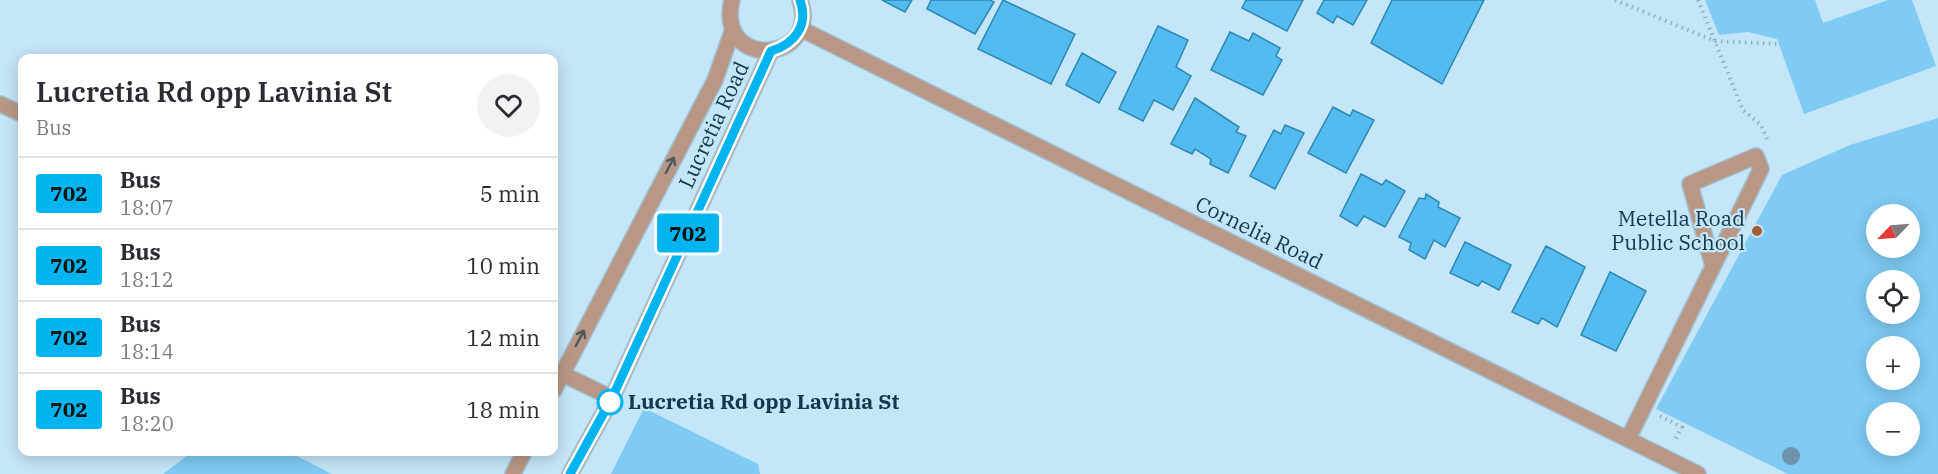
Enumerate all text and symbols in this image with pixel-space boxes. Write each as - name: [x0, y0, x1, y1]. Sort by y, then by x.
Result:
- street label: Lucretia Road: [671, 56, 755, 193]
- text: Lucretia Rd opp Lavinia St: [36, 73, 392, 110]
- button: heart: [477, 74, 540, 137]
- text: Bus: [36, 114, 71, 141]
- one-way arrow: [665, 156, 677, 174]
- text: Bus: [120, 165, 161, 194]
- text: 702: [50, 179, 88, 207]
- text: 5 min: [480, 179, 540, 208]
- street label: Cornelia Road: [1191, 189, 1328, 275]
- text: 18:07: [120, 194, 174, 221]
- place label: Metella Road Public School: [1611, 204, 1745, 256]
- north arrow: [1866, 204, 1920, 258]
- map controls: [1866, 204, 1920, 456]
- line badge: 702: [654, 214, 722, 252]
- text: 702: [669, 219, 707, 247]
- marker: Metella Road Public School: [1750, 224, 1764, 238]
- text: Bus: [120, 237, 161, 266]
- text: 702: [50, 251, 88, 279]
- text: 10 min: [467, 251, 540, 280]
- text: 18:12: [120, 266, 174, 293]
- button: locate: [1866, 270, 1920, 324]
- text: Bus: [120, 309, 161, 338]
- text: 702: [50, 323, 88, 351]
- text: 12 min: [467, 323, 540, 352]
- one-way arrow: [575, 329, 586, 347]
- button: +: [1866, 336, 1920, 390]
- text: 18:14: [120, 338, 174, 365]
- text: Bus: [120, 381, 161, 410]
- place label: Lucretia Rd opp Lavinia St: [628, 387, 899, 415]
- marker: Lucretia Rd opp Lavinia St: [597, 389, 623, 415]
- text: 702: [50, 395, 88, 423]
- text: 18 min: [467, 395, 540, 424]
- button: −: [1866, 402, 1920, 456]
- text: 18:20: [120, 410, 174, 437]

